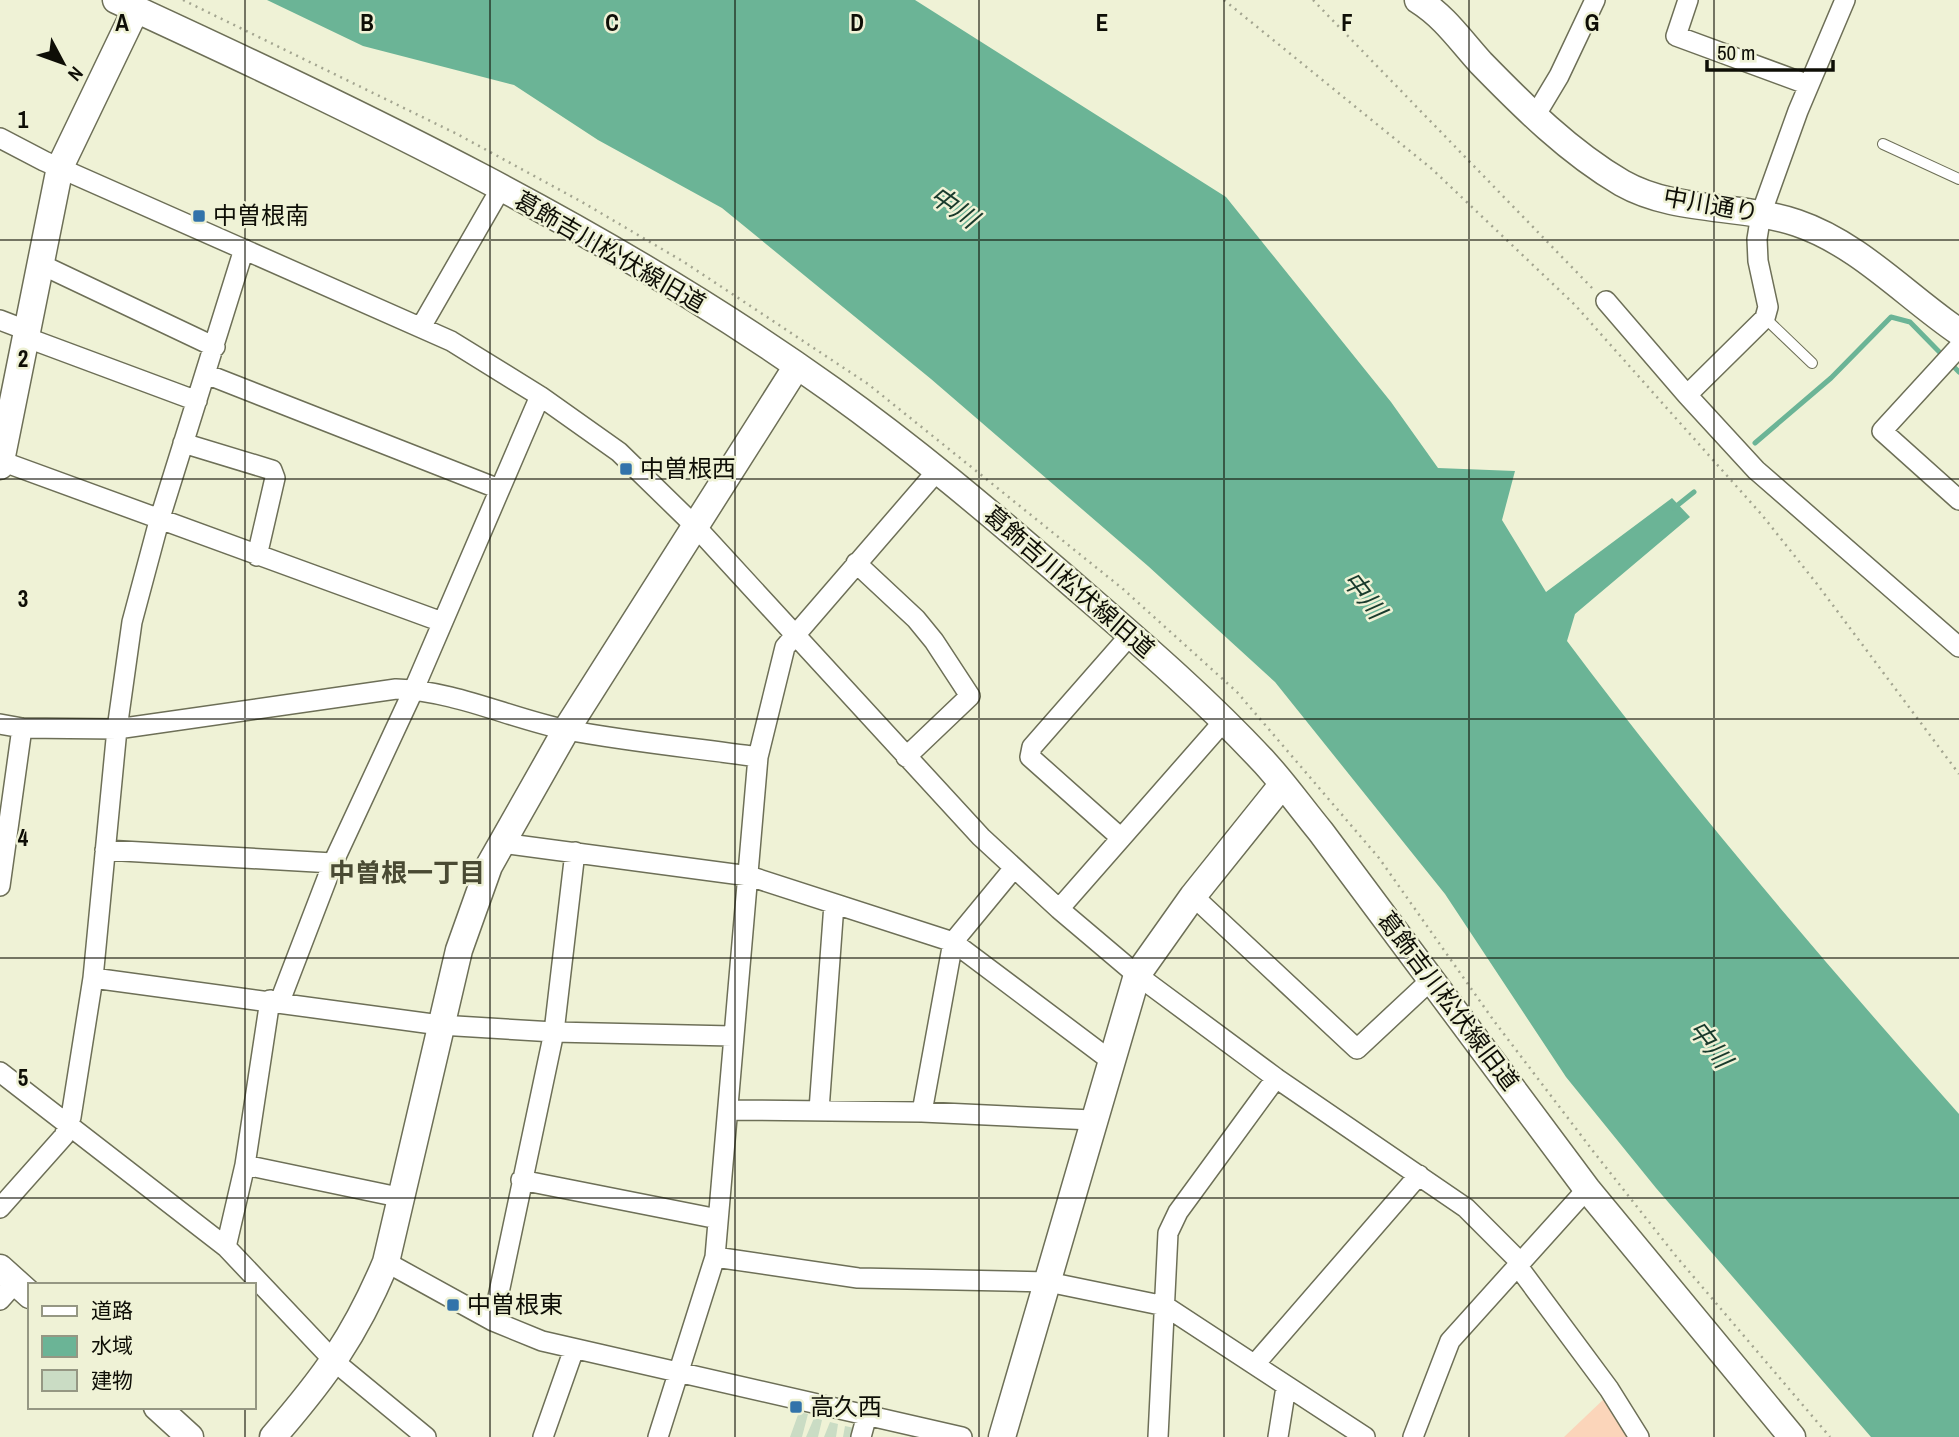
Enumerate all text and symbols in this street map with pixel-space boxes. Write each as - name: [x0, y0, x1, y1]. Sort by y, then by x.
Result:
- text: A: [115, 7, 129, 38]
- text: B: [360, 7, 374, 38]
- text: C: [605, 7, 619, 38]
- text: D: [850, 7, 864, 38]
- text: E: [1096, 7, 1108, 38]
- text: F: [1341, 7, 1353, 38]
- text: G: [1585, 7, 1599, 38]
- north arrow: [28, 28, 98, 98]
- scale bar: [1707, 28, 1833, 72]
- text: 50 m: [1717, 38, 1755, 67]
- text: N: [62, 61, 89, 87]
- text: 1: [18, 104, 29, 135]
- water label: 中川: [923, 177, 988, 238]
- street label: 中川通り: [1661, 180, 1761, 228]
- street label: 葛飾吉川松伏線旧道: [509, 183, 712, 319]
- place label: 中曽根南: [213, 199, 309, 231]
- marker: 中曽根南: [191, 208, 207, 224]
- text: 2: [18, 343, 28, 374]
- place label: 中曽根西: [640, 452, 736, 484]
- marker: 中曽根西: [618, 461, 634, 477]
- street label: 葛飾吉川松伏線旧道: [978, 498, 1162, 664]
- water label: 中川: [1335, 563, 1396, 628]
- text: 3: [18, 583, 28, 614]
- text: 4: [18, 822, 29, 853]
- district label: 中曽根一丁目: [329, 855, 485, 890]
- street label: 葛飾吉川松伏線旧道: [1371, 905, 1527, 1096]
- water label: 中川: [1681, 1012, 1742, 1077]
- text: 5: [18, 1062, 28, 1093]
- legend: [28, 1283, 256, 1409]
- place label: 中曽根東: [467, 1288, 563, 1320]
- text: 道路: [91, 1296, 133, 1325]
- marker: 中曽根東: [445, 1297, 461, 1313]
- text: 水域: [91, 1331, 133, 1360]
- text: 建物: [91, 1366, 133, 1395]
- place label: 高久西: [810, 1390, 882, 1422]
- marker: 高久西: [788, 1399, 804, 1415]

